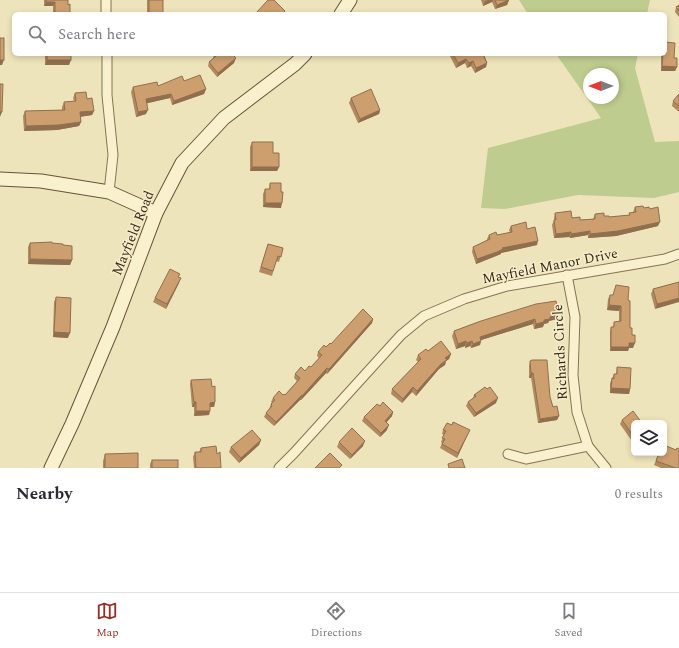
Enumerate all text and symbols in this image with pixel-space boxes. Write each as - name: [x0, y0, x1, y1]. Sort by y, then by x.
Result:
- search box: [12, 12, 667, 56]
- icon: search: [26, 23, 48, 45]
- text: Search here: [58, 23, 136, 46]
- north arrow: [583, 68, 619, 104]
- street label: Mayfield Road: [106, 187, 160, 279]
- street label: Mayfield Manor Drive: [480, 243, 620, 289]
- street label: Richards Circle: [547, 303, 573, 400]
- map controls: [631, 420, 667, 456]
- button: layers: [631, 420, 667, 456]
- text: Nearby: [16, 481, 72, 507]
- text: 0 results: [615, 484, 663, 504]
- tab: Map: [96, 600, 118, 641]
- tab: Directions: [311, 600, 362, 641]
- tab: Saved: [555, 600, 583, 641]

